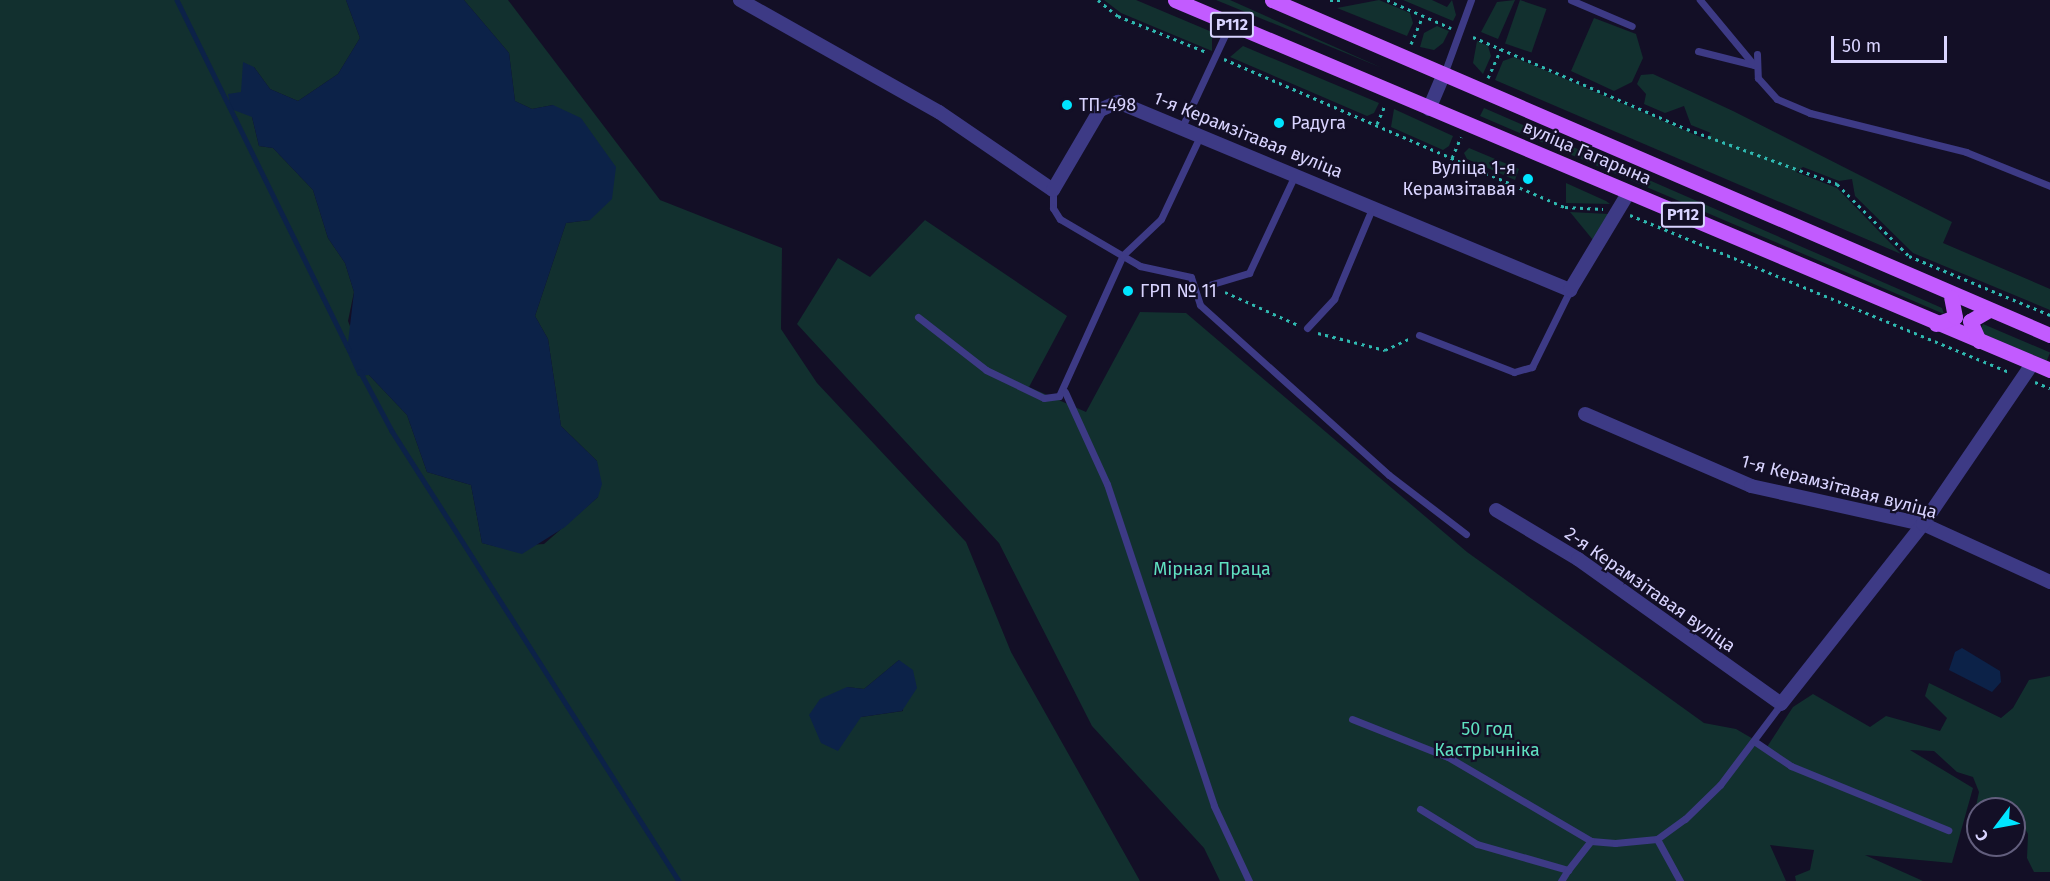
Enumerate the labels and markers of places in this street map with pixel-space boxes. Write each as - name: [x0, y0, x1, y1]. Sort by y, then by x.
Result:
- place label: ТП-498: [1079, 94, 1136, 116]
- marker: ТП-498: [1060, 98, 1074, 112]
- place label: Радуга: [1291, 112, 1346, 134]
- marker: Радуга: [1272, 116, 1286, 130]
- place label: Вуліца 1-я Керамзітавая: [1403, 158, 1516, 201]
- marker: Вуліца 1-я Керамзітавая: [1521, 172, 1535, 186]
- place label: ГРП № 11: [1140, 280, 1217, 302]
- marker: ГРП № 11: [1121, 284, 1135, 298]

